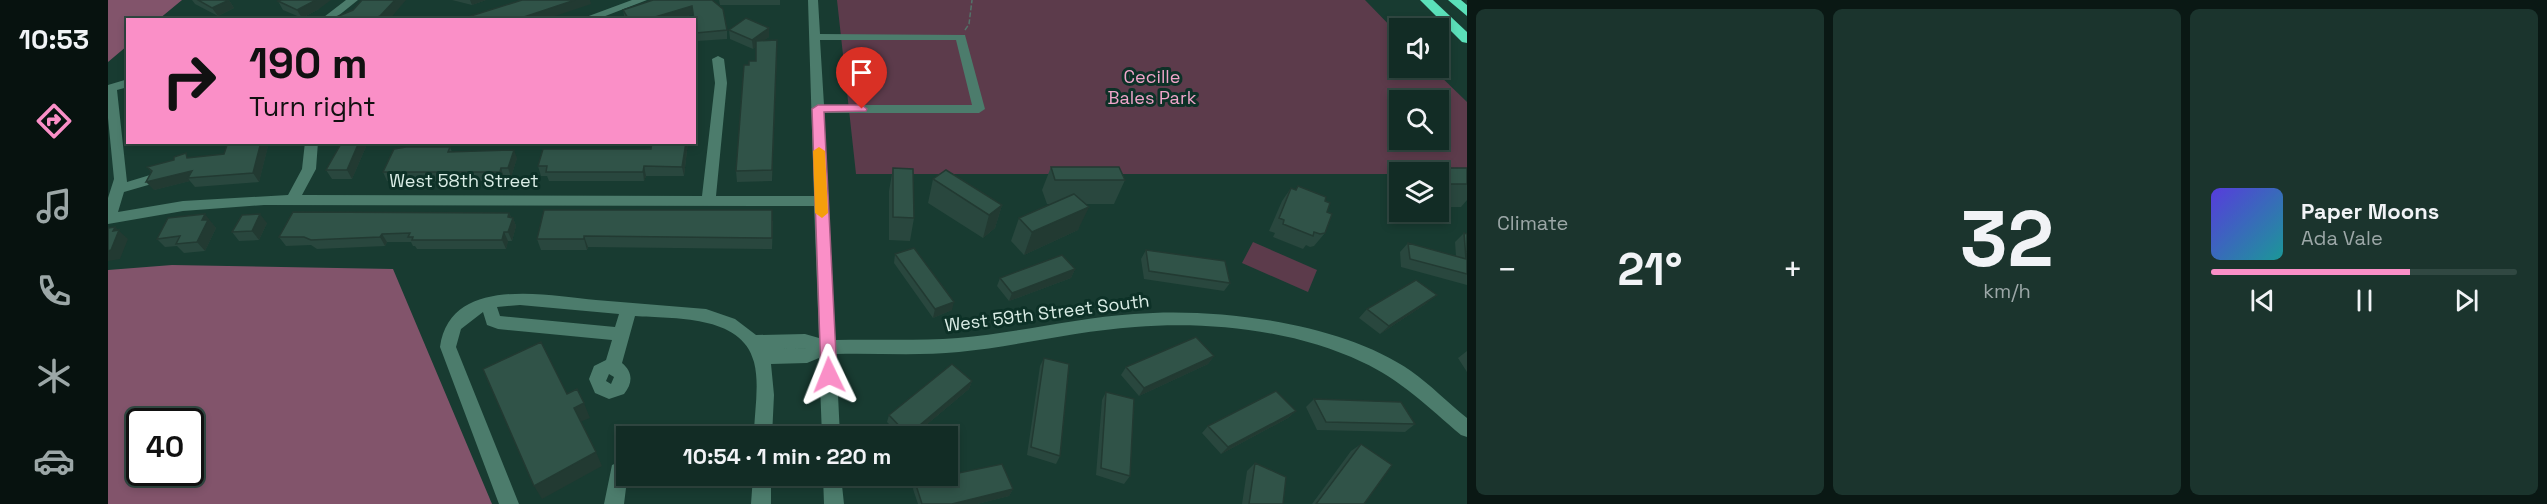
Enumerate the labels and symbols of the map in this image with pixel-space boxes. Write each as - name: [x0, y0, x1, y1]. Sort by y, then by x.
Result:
- pin: [836, 47, 887, 109]
- park label: Cecille Bales Park: [1108, 65, 1197, 109]
- street label: West 58th Street: [389, 169, 539, 192]
- street label: West 59th Street South: [943, 289, 1151, 336]
- position arrow: [797, 343, 861, 407]
- speed limit sign: 40: [126, 408, 204, 486]

